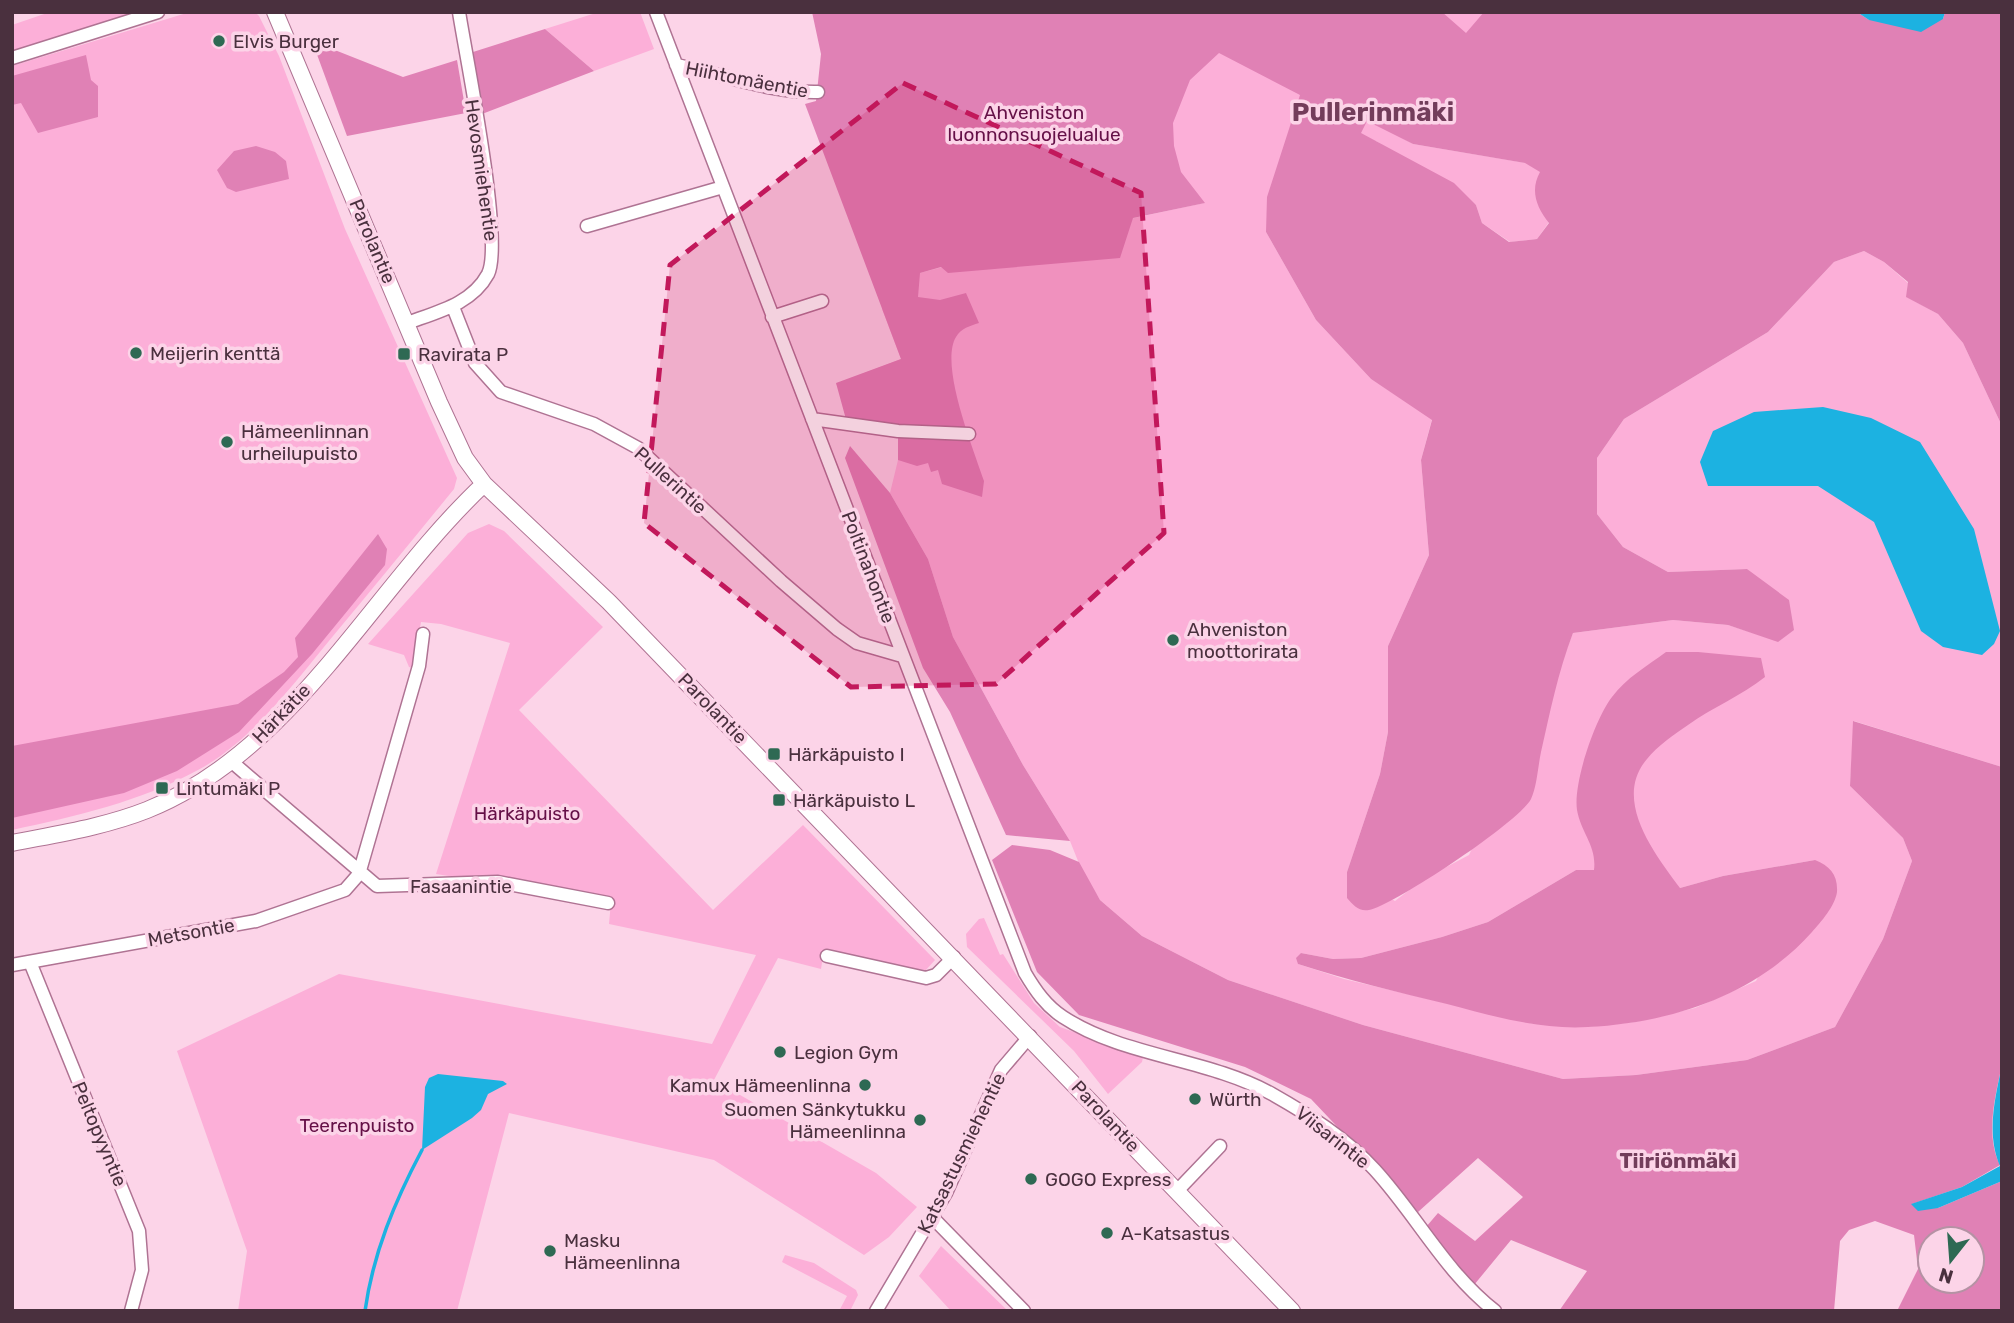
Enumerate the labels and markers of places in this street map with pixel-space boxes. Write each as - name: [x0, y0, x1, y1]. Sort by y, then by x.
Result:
- place label: Elvis Burger: [233, 30, 340, 53]
- marker: Elvis Burger: [211, 33, 227, 49]
- place label: Meijerin kenttä: [150, 342, 280, 365]
- place label: Ravirata P: [418, 343, 508, 366]
- marker: Meijerin kenttä: [128, 345, 144, 361]
- marker: Ravirata P: [396, 346, 412, 362]
- place label: Hämeenlinnan urheilupuisto: [241, 420, 369, 465]
- marker: Hämeenlinnan urheilupuisto: [219, 434, 235, 450]
- place label: Ahveniston moottorirata: [1187, 618, 1299, 663]
- marker: Ahveniston moottorirata: [1165, 632, 1181, 648]
- place label: Härkäpuisto I: [788, 743, 905, 766]
- marker: Härkäpuisto I: [766, 746, 782, 762]
- place label: Lintumäki P: [176, 777, 280, 800]
- marker: Lintumäki P: [154, 780, 170, 796]
- place label: Härkäpuisto L: [793, 789, 915, 812]
- marker: Härkäpuisto L: [771, 792, 787, 808]
- place label: Legion Gym: [794, 1041, 898, 1064]
- marker: Legion Gym: [772, 1044, 788, 1060]
- place label: Kamux Hämeenlinna: [670, 1074, 851, 1097]
- marker: Kamux Hämeenlinna: [857, 1077, 873, 1093]
- place label: Würth: [1209, 1088, 1262, 1111]
- marker: Würth: [1187, 1091, 1203, 1107]
- place label: Suomen Sänkytukku Hämeenlinna: [724, 1098, 906, 1143]
- marker: Suomen Sänkytukku Hämeenlinna: [912, 1112, 928, 1128]
- place label: GOGO Express: [1045, 1168, 1171, 1191]
- marker: GOGO Express: [1023, 1171, 1039, 1187]
- place label: A-Katsastus: [1121, 1222, 1230, 1245]
- marker: A-Katsastus: [1099, 1225, 1115, 1241]
- place label: Masku Hämeenlinna: [564, 1229, 680, 1274]
- marker: Masku Hämeenlinna: [542, 1243, 558, 1259]

